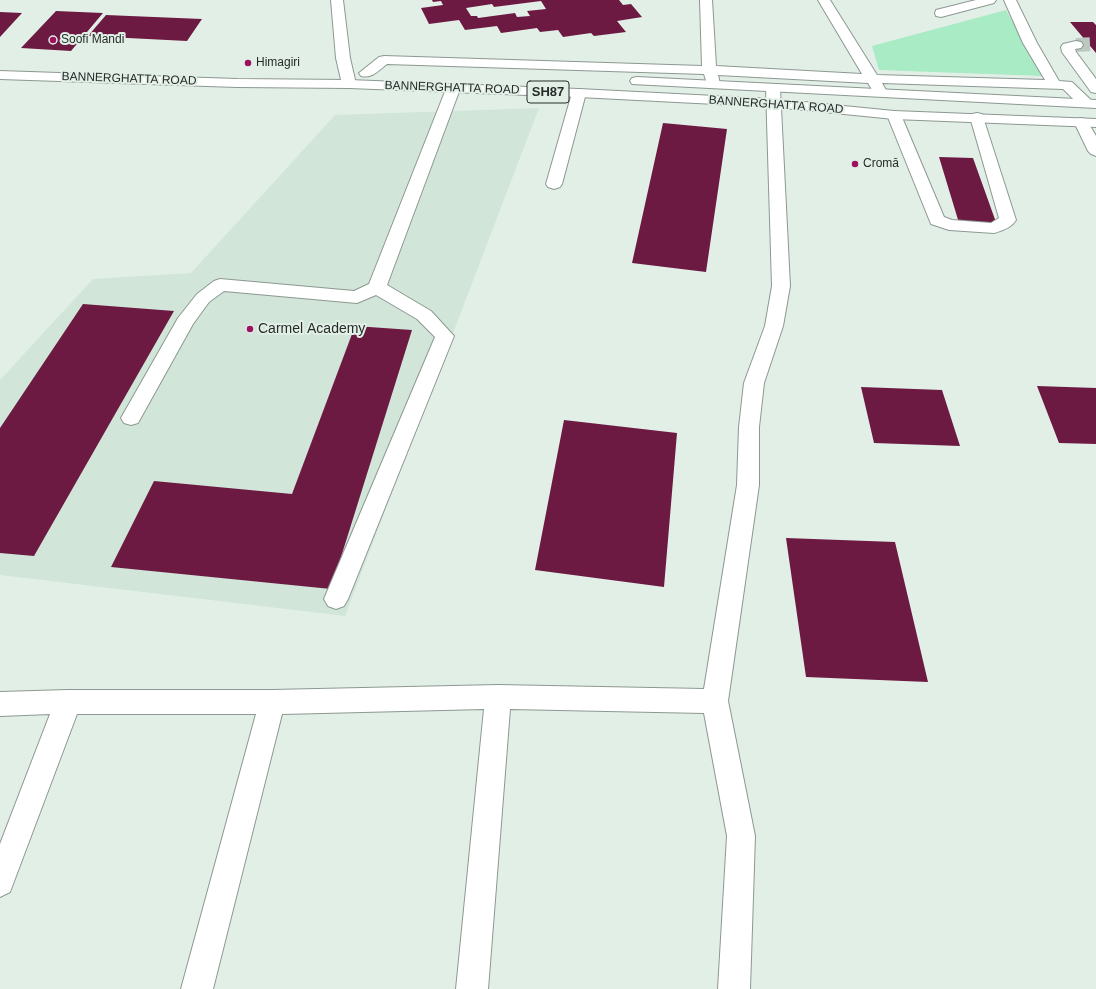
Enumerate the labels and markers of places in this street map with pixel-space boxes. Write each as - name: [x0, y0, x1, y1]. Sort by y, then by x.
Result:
- place label: Soofi Mandi: [61, 33, 124, 47]
- marker: Soofi Mandi: [48, 35, 58, 45]
- place label: Himagiri: [256, 56, 300, 70]
- marker: Himagiri: [243, 58, 253, 68]
- place label: Cromā: [863, 157, 899, 171]
- marker: Cromā: [850, 159, 860, 169]
- place label: Carmel Academy: [258, 321, 365, 337]
- marker: Carmel Academy: [245, 324, 255, 334]

